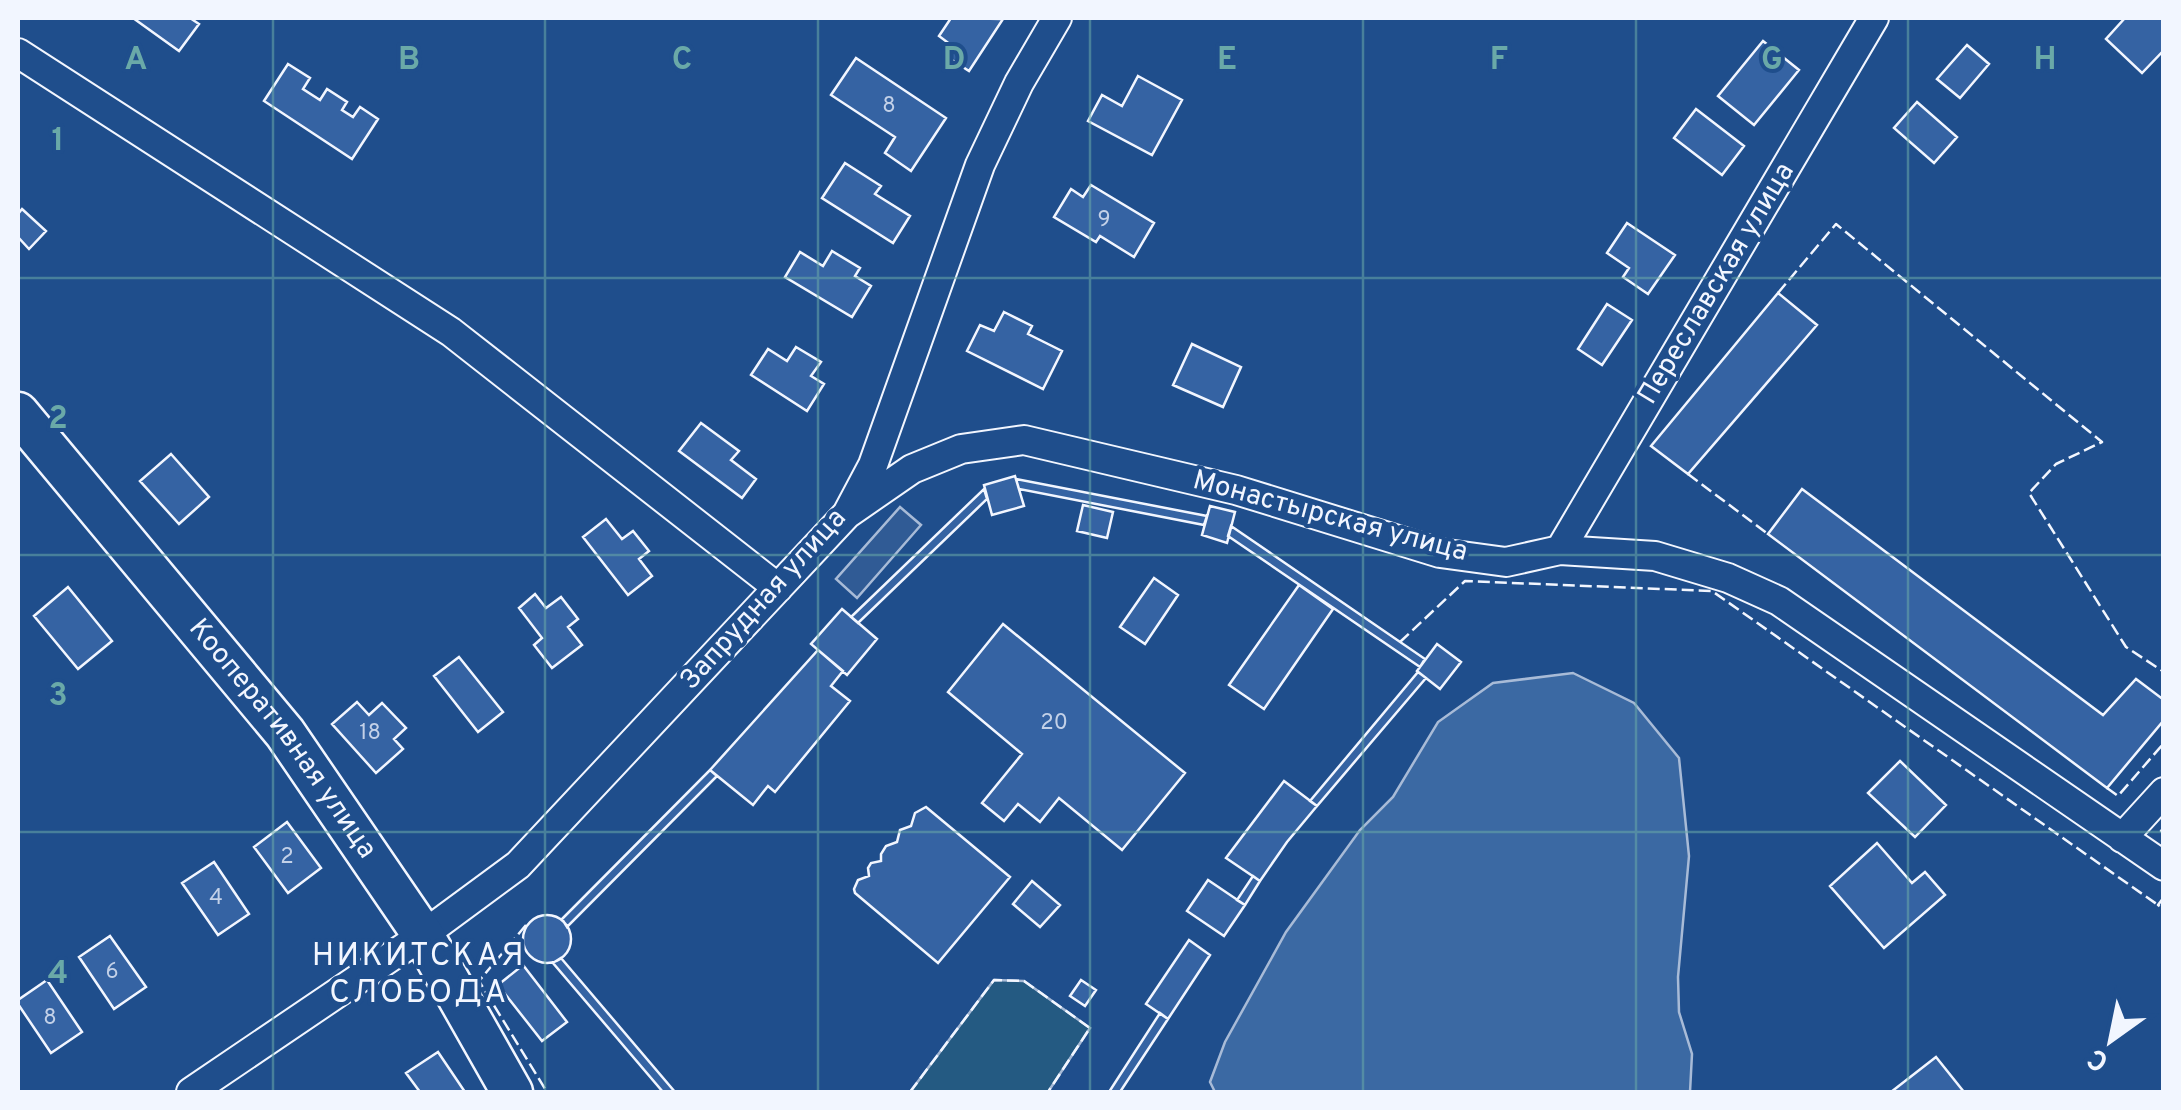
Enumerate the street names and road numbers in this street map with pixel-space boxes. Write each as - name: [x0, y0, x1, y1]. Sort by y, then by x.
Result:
- street label: Переславская улица: [1631, 156, 1803, 412]
- street label: Монастырская улица: [1189, 463, 1471, 571]
- street label: Запрудная улица: [673, 502, 855, 698]
- street label: Кооперативная улица: [180, 612, 384, 866]

